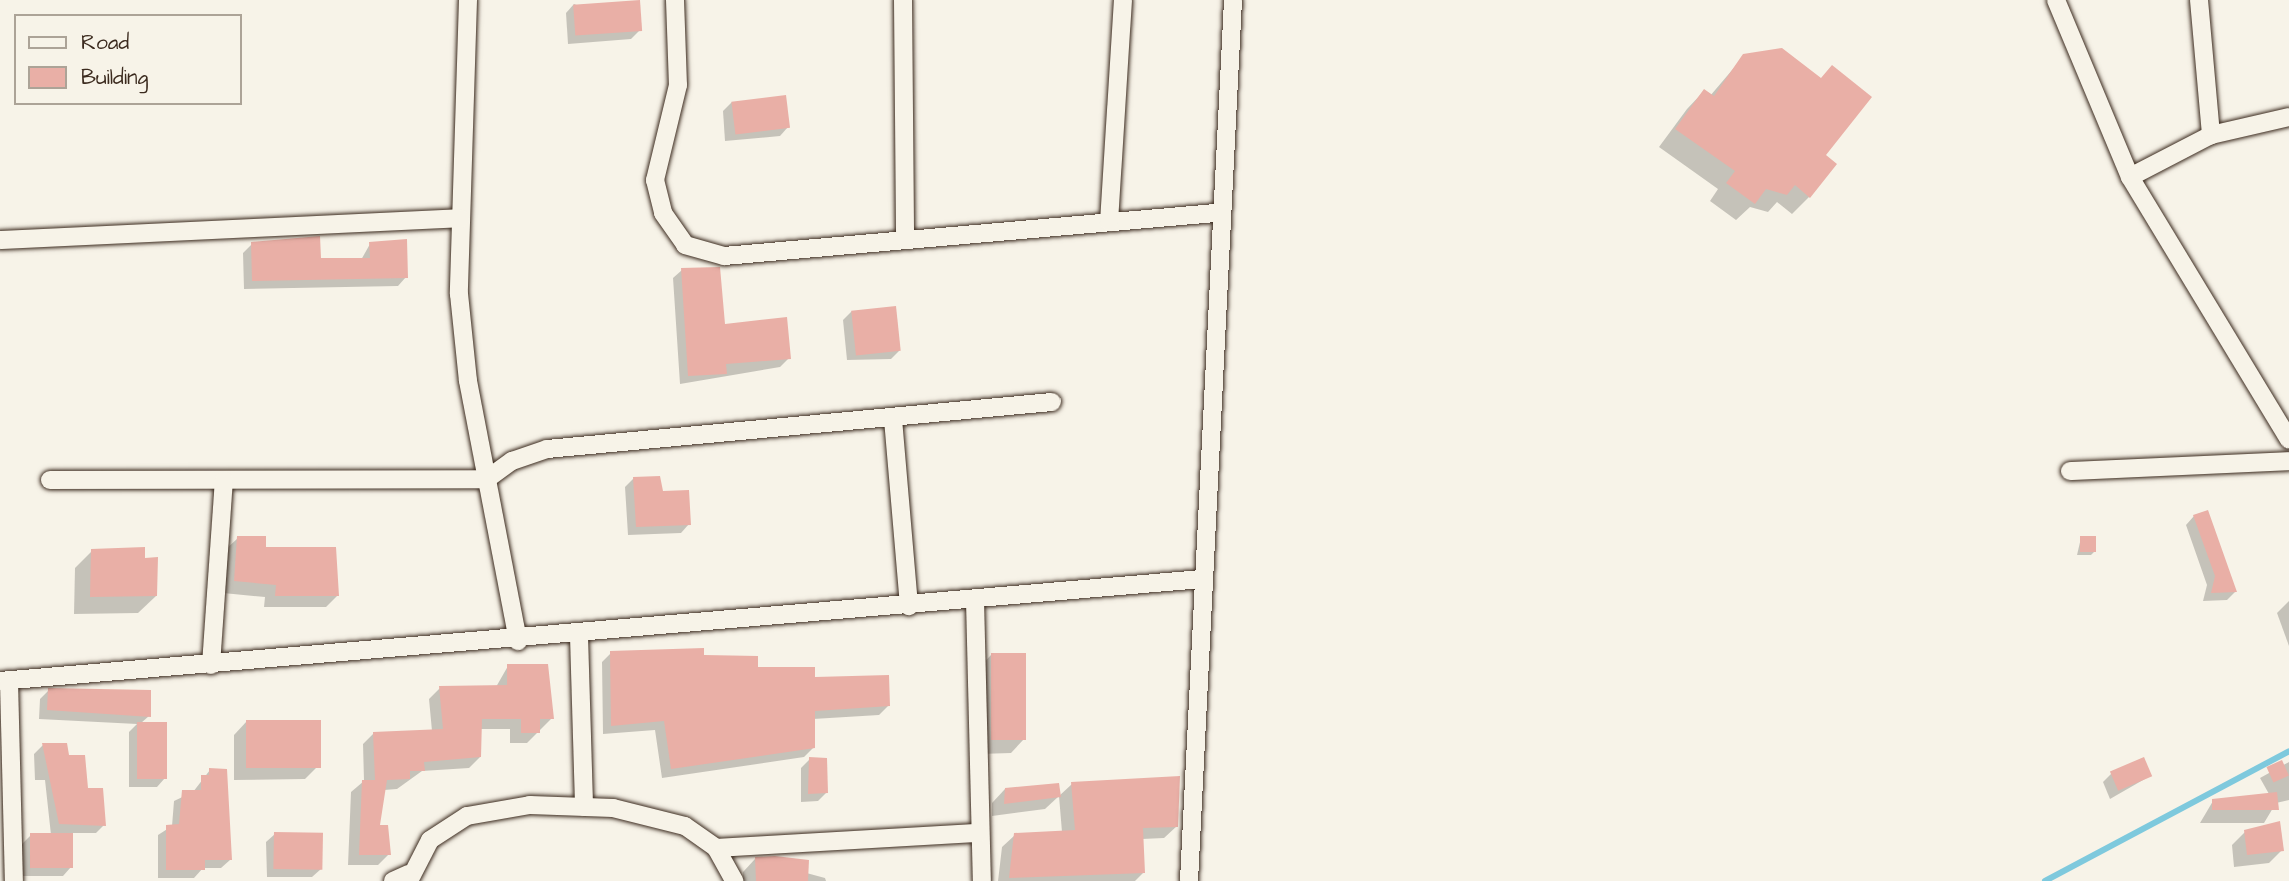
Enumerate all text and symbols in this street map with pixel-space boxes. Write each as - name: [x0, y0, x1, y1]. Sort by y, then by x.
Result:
- legend: [14, 14, 242, 105]
- text: Road: [81, 28, 129, 57]
- text: Building: [81, 63, 148, 92]

